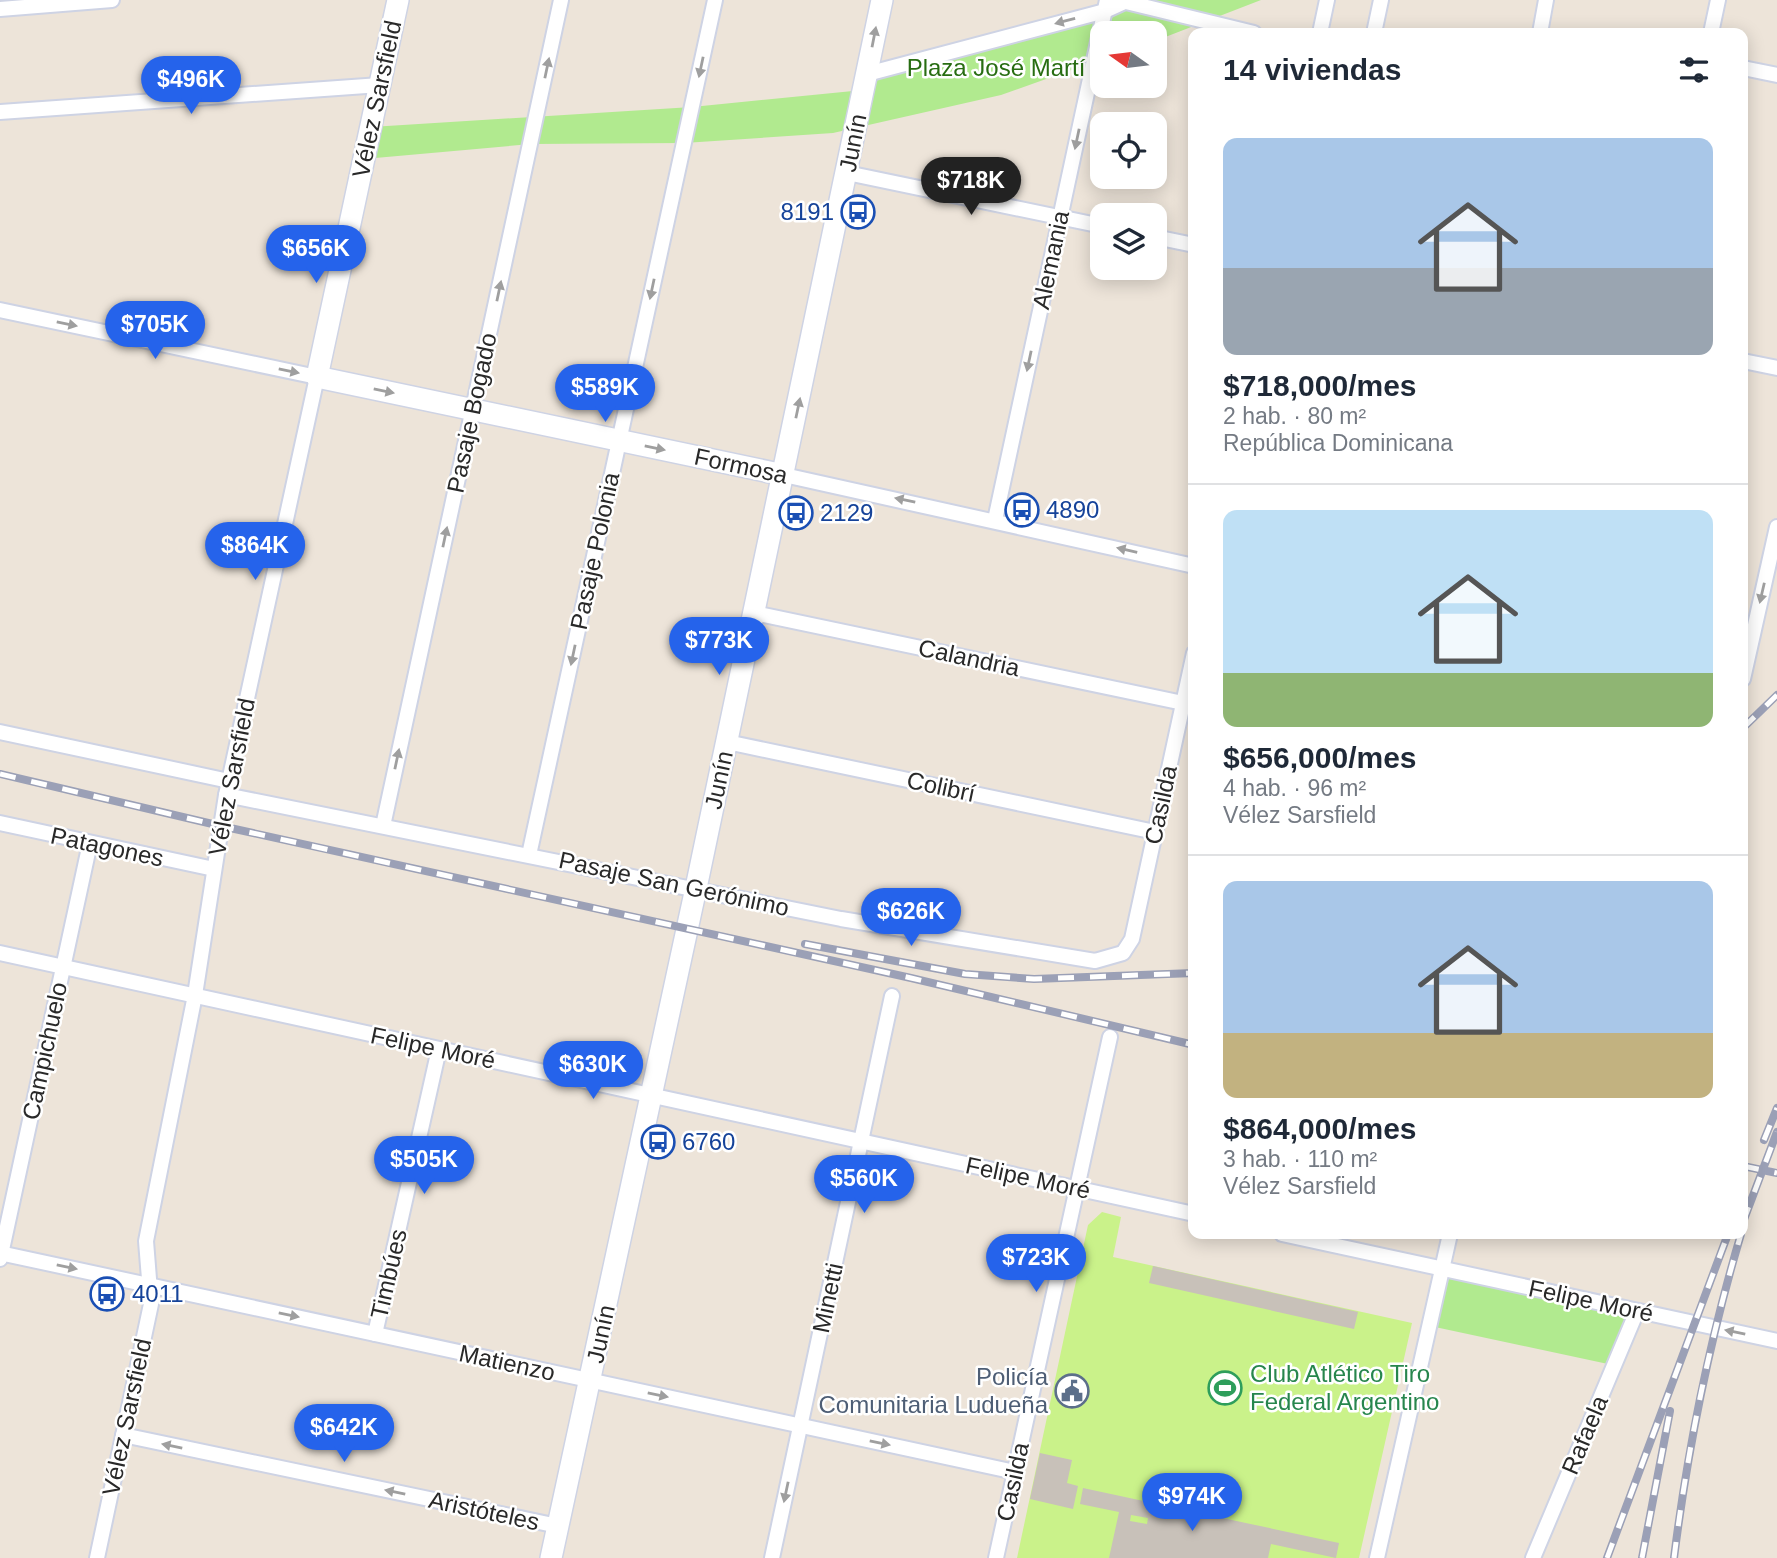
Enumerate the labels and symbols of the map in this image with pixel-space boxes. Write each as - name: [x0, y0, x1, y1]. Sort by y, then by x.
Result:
- one-way arrow: [1054, 16, 1076, 27]
- street label: Vélez Sarsfield: [347, 18, 406, 180]
- north arrow: [1090, 21, 1167, 98]
- one-way arrow: [869, 26, 880, 48]
- park label: Plaza José Martí: [907, 54, 1086, 81]
- one-way arrow: [695, 56, 706, 78]
- pin: $496K: [142, 57, 240, 116]
- one-way arrow: [541, 57, 552, 79]
- street label: Junín: [834, 112, 871, 174]
- one-way arrow: [1072, 128, 1083, 150]
- pin: $718K: [922, 158, 1020, 217]
- bus stop icon: 8191: [839, 193, 877, 231]
- place label: 8191: [781, 198, 834, 225]
- street label: Alemania: [1027, 208, 1074, 312]
- pin: $656K: [267, 226, 365, 285]
- one-way arrow: [647, 278, 658, 300]
- one-way arrow: [493, 280, 504, 302]
- pin: $705K: [106, 302, 204, 361]
- one-way arrow: [56, 319, 78, 330]
- street label: Pasaje Bogado: [441, 330, 502, 495]
- one-way arrow: [1024, 350, 1035, 372]
- pin: $589K: [556, 364, 654, 424]
- one-way arrow: [278, 365, 300, 376]
- one-way arrow: [373, 385, 395, 396]
- one-way arrow: [792, 397, 803, 419]
- one-way arrow: [644, 442, 666, 453]
- street label: Formosa: [692, 442, 791, 489]
- street label: Pasaje Polonia: [565, 469, 624, 632]
- bus stop icon: 4890: [1003, 491, 1041, 529]
- bus stop icon: 2129: [777, 494, 815, 532]
- one-way arrow: [894, 495, 916, 506]
- place label: 4890: [1046, 496, 1099, 523]
- place label: 2129: [820, 499, 873, 526]
- pin: $864K: [206, 522, 304, 582]
- one-way arrow: [440, 526, 451, 548]
- one-way arrow: [1116, 545, 1138, 556]
- one-way arrow: [1757, 582, 1768, 604]
- pin: $773K: [670, 618, 768, 677]
- street label: Calandria: [916, 634, 1023, 682]
- one-way arrow: [567, 644, 578, 666]
- street label: Vélez Sarsfield: [203, 696, 260, 858]
- one-way arrow: [392, 748, 403, 770]
- street label: Junín: [699, 748, 738, 811]
- street label: Casilda: [1139, 762, 1182, 847]
- street label: Colibrí: [904, 766, 978, 807]
- street label: Patagones: [48, 821, 166, 872]
- street label: Pasaje San Gerónimo: [556, 846, 792, 921]
- pin: $626K: [862, 888, 960, 948]
- street label: Campichuelo: [17, 980, 72, 1122]
- street label: Felipe Moré: [368, 1021, 498, 1074]
- pin: $630K: [544, 1042, 642, 1101]
- bus stop icon: 6760: [639, 1123, 677, 1161]
- place label: 6760: [682, 1128, 735, 1155]
- pin: $505K: [375, 1136, 473, 1196]
- street label: Felipe Moré: [963, 1151, 1093, 1204]
- pin: $560K: [815, 1156, 913, 1215]
- street label: Timbúes: [365, 1226, 412, 1321]
- pin: $723K: [987, 1234, 1085, 1294]
- street label: Minetti: [807, 1261, 848, 1335]
- one-way arrow: [56, 1262, 78, 1273]
- street label: Felipe Moré: [1526, 1274, 1656, 1327]
- bus stop icon: 4011: [88, 1275, 126, 1313]
- place label: 4011: [132, 1280, 184, 1307]
- street label: Junín: [581, 1302, 620, 1365]
- one-way arrow: [278, 1310, 300, 1321]
- one-way arrow: [1724, 1327, 1746, 1338]
- street label: Vélez Sarsfield: [97, 1336, 156, 1498]
- street label: Matienzo: [457, 1339, 558, 1386]
- place label: Club Atlético Tiro Federal Argentino: [1250, 1360, 1439, 1415]
- place label: Policía Comunitaria Ludueña: [819, 1363, 1049, 1418]
- sports icon: Club Atlético Tiro Federal Argentino: [1206, 1369, 1244, 1407]
- public building icon: Policía Comunitaria Ludueña: [1053, 1372, 1091, 1410]
- one-way arrow: [647, 1390, 669, 1401]
- street label: Rafaela: [1556, 1391, 1613, 1478]
- pin: $642K: [295, 1404, 393, 1464]
- one-way arrow: [869, 1438, 891, 1449]
- street label: Casilda: [991, 1439, 1034, 1524]
- one-way arrow: [161, 1440, 183, 1451]
- pin: $974K: [1143, 1474, 1241, 1533]
- one-way arrow: [781, 1481, 792, 1503]
- street label: Aristóteles: [426, 1486, 542, 1535]
- one-way arrow: [384, 1487, 406, 1498]

